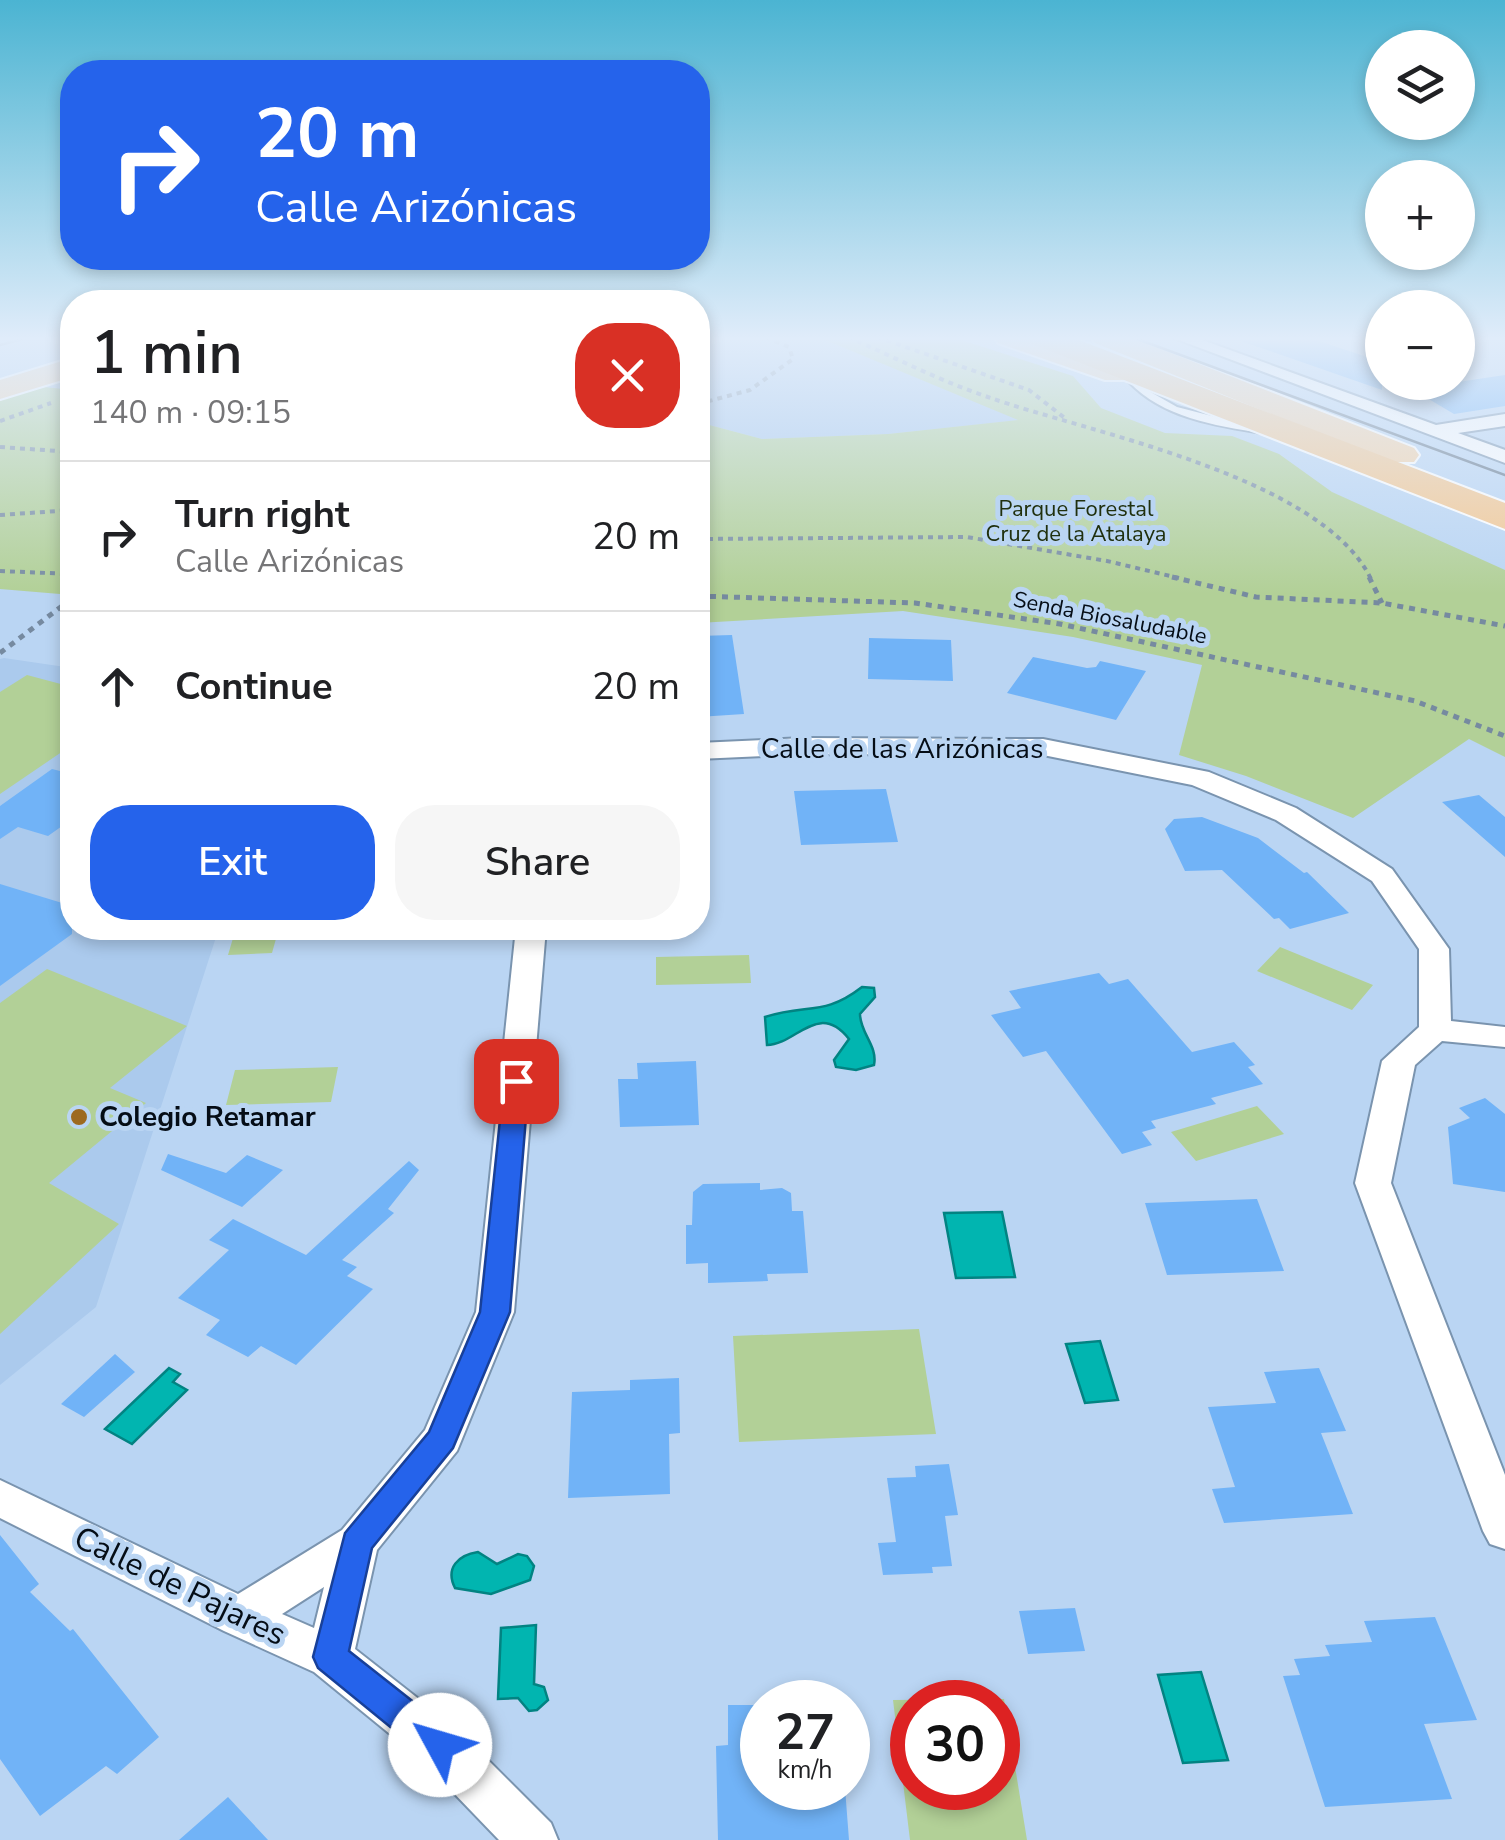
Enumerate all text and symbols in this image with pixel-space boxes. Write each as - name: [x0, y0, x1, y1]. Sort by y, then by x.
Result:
- map controls: [1365, 30, 1475, 400]
- button: layers: [1365, 30, 1475, 140]
- text: 20 m: [255, 86, 419, 182]
- icon: right: [90, 100, 220, 230]
- button: +: [1365, 160, 1475, 270]
- text: Calle Arizónicas: [255, 177, 577, 238]
- button: −: [1365, 290, 1475, 400]
- text: 1 min: [90, 312, 243, 394]
- button: close: [575, 323, 680, 428]
- text: 140 m · 09:15: [90, 391, 291, 434]
- text: Turn right: [175, 489, 350, 540]
- park label: Parque Forestal Cruz de la Atalaya: [986, 494, 1166, 549]
- icon: right: [90, 509, 145, 564]
- text: 20 m: [592, 511, 680, 562]
- text: Calle Arizónicas: [175, 540, 404, 583]
- street label: Senda Biosaludable: [1011, 585, 1209, 651]
- icon: ahead: [90, 659, 145, 714]
- text: Continue: [175, 661, 333, 712]
- text: 20 m: [592, 661, 680, 712]
- street label: Calle de las Arizónicas: [761, 730, 1043, 768]
- button: Exit: [90, 805, 375, 920]
- button: Share: [395, 805, 680, 920]
- pin: [474, 1039, 559, 1124]
- icon: arrive: [489, 1054, 544, 1109]
- place label: Colegio Retamar: [99, 1098, 316, 1136]
- marker: Colegio Retamar: [68, 1106, 90, 1128]
- street label: Calle de Pajares: [67, 1516, 293, 1656]
- speed limit sign: 30: [890, 1680, 1020, 1810]
- position arrow: [388, 1693, 492, 1797]
- text: 27: [775, 1698, 835, 1767]
- text: km/h: [777, 1753, 833, 1787]

